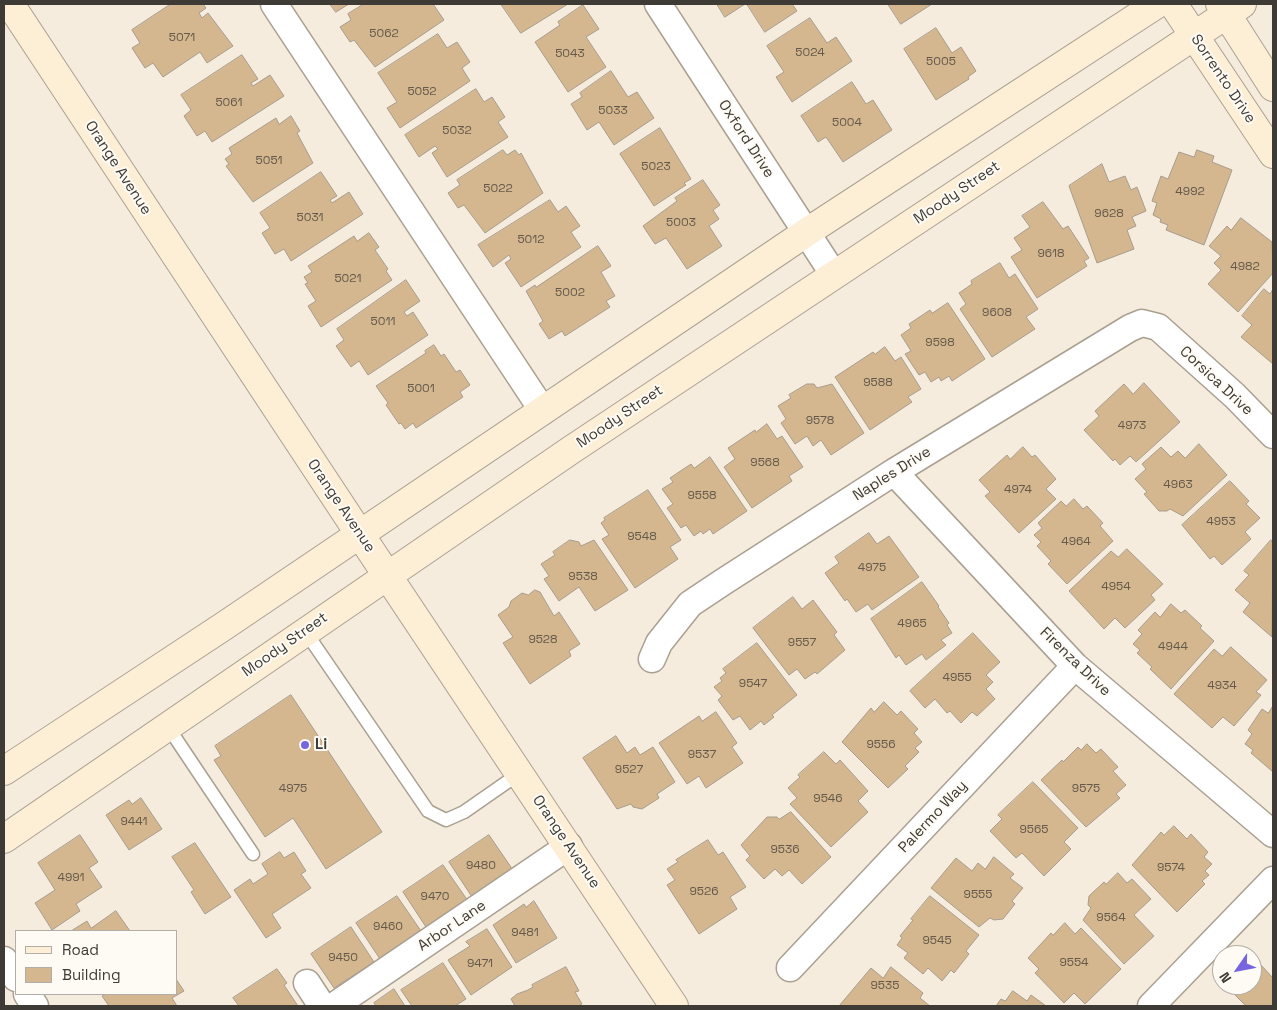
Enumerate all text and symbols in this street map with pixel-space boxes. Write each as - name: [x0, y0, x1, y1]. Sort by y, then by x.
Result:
- house number: 5062: [369, 27, 399, 41]
- house number: 5071: [169, 31, 195, 45]
- street label: Sorrento Drive: [1187, 31, 1259, 127]
- house number: 5024: [795, 46, 825, 60]
- house number: 5043: [555, 47, 585, 61]
- house number: 5005: [926, 55, 956, 69]
- house number: 5052: [407, 85, 437, 99]
- house number: 5061: [215, 96, 243, 110]
- street label: Oxford Drive: [714, 97, 778, 181]
- house number: 5033: [598, 104, 628, 118]
- house number: 5004: [832, 116, 862, 130]
- street label: Orange Avenue: [81, 118, 155, 218]
- house number: 5032: [442, 124, 472, 138]
- house number: 5051: [256, 154, 282, 168]
- street label: Moody Street: [910, 158, 1004, 228]
- house number: 5023: [641, 160, 671, 174]
- house number: 5022: [483, 182, 513, 196]
- house number: 4992: [1175, 185, 1205, 199]
- house number: 9628: [1094, 207, 1124, 221]
- house number: 5031: [297, 211, 323, 225]
- house number: 5003: [666, 216, 696, 230]
- house number: 5012: [517, 233, 545, 247]
- house number: 9618: [1037, 247, 1065, 261]
- house number: 4982: [1230, 260, 1260, 274]
- house number: 5021: [334, 272, 362, 286]
- house number: 5002: [555, 286, 585, 300]
- house number: 9608: [982, 306, 1012, 320]
- house number: 5011: [371, 315, 395, 329]
- house number: 9598: [925, 336, 955, 350]
- street label: Corsica Drive: [1176, 343, 1256, 419]
- house number: 9588: [863, 376, 893, 390]
- house number: 5001: [407, 382, 435, 396]
- street label: Moody Street: [573, 382, 667, 452]
- house number: 9578: [806, 414, 834, 428]
- house number: 4973: [1118, 419, 1146, 433]
- street label: Naples Drive: [850, 443, 934, 505]
- street label: Orange Avenue: [303, 456, 379, 556]
- house number: 9568: [750, 456, 780, 470]
- house number: 4963: [1163, 478, 1193, 492]
- house number: 4974: [1004, 483, 1032, 497]
- house number: 9558: [687, 489, 717, 503]
- house number: 4953: [1206, 515, 1236, 529]
- house number: 9548: [627, 530, 657, 544]
- house number: 4964: [1061, 535, 1091, 549]
- house number: 4975: [858, 561, 886, 575]
- house number: 9538: [568, 570, 598, 584]
- house number: 4954: [1101, 580, 1131, 594]
- street label: Moody Street: [239, 609, 331, 681]
- house number: 4965: [897, 617, 927, 631]
- street label: Firenza Drive: [1036, 624, 1114, 700]
- house number: 9528: [528, 633, 558, 647]
- house number: 9557: [788, 636, 816, 650]
- house number: 4944: [1158, 640, 1188, 654]
- house number: 4955: [942, 671, 972, 685]
- house number: 9547: [739, 677, 767, 691]
- house number: 4934: [1207, 679, 1237, 693]
- place label: Li: [315, 736, 327, 754]
- house number: 9556: [866, 738, 896, 752]
- marker: Li: [299, 739, 311, 751]
- house number: 9537: [688, 748, 716, 762]
- house number: 9527: [615, 763, 643, 777]
- street label: Palermo Way: [895, 777, 971, 857]
- house number: 4975: [279, 782, 307, 796]
- house number: 9575: [1072, 782, 1100, 796]
- street label: Orange Avenue: [528, 792, 604, 892]
- house number: 9546: [813, 792, 843, 806]
- house number: 9441: [120, 815, 148, 829]
- house number: 9565: [1019, 823, 1049, 837]
- house number: 9536: [770, 843, 800, 857]
- house number: 9480: [466, 859, 496, 873]
- house number: 9574: [1157, 861, 1185, 875]
- house number: 4991: [57, 871, 85, 885]
- house number: 9526: [689, 885, 719, 899]
- house number: 9555: [964, 888, 992, 902]
- house number: 9470: [421, 890, 449, 904]
- street label: Arbor Lane: [414, 897, 490, 955]
- house number: 9564: [1096, 911, 1126, 925]
- house number: 9460: [373, 920, 403, 934]
- house number: 9481: [511, 926, 539, 940]
- legend: [15, 930, 178, 995]
- house number: 9545: [922, 934, 952, 948]
- text: Road: [62, 940, 99, 959]
- north arrow: [1212, 945, 1262, 995]
- house number: 9450: [328, 951, 358, 965]
- house number: 9554: [1059, 956, 1089, 970]
- house number: 9471: [467, 957, 493, 971]
- text: Building: [62, 965, 121, 984]
- text: N: [1215, 969, 1235, 986]
- house number: 9535: [871, 979, 899, 993]

